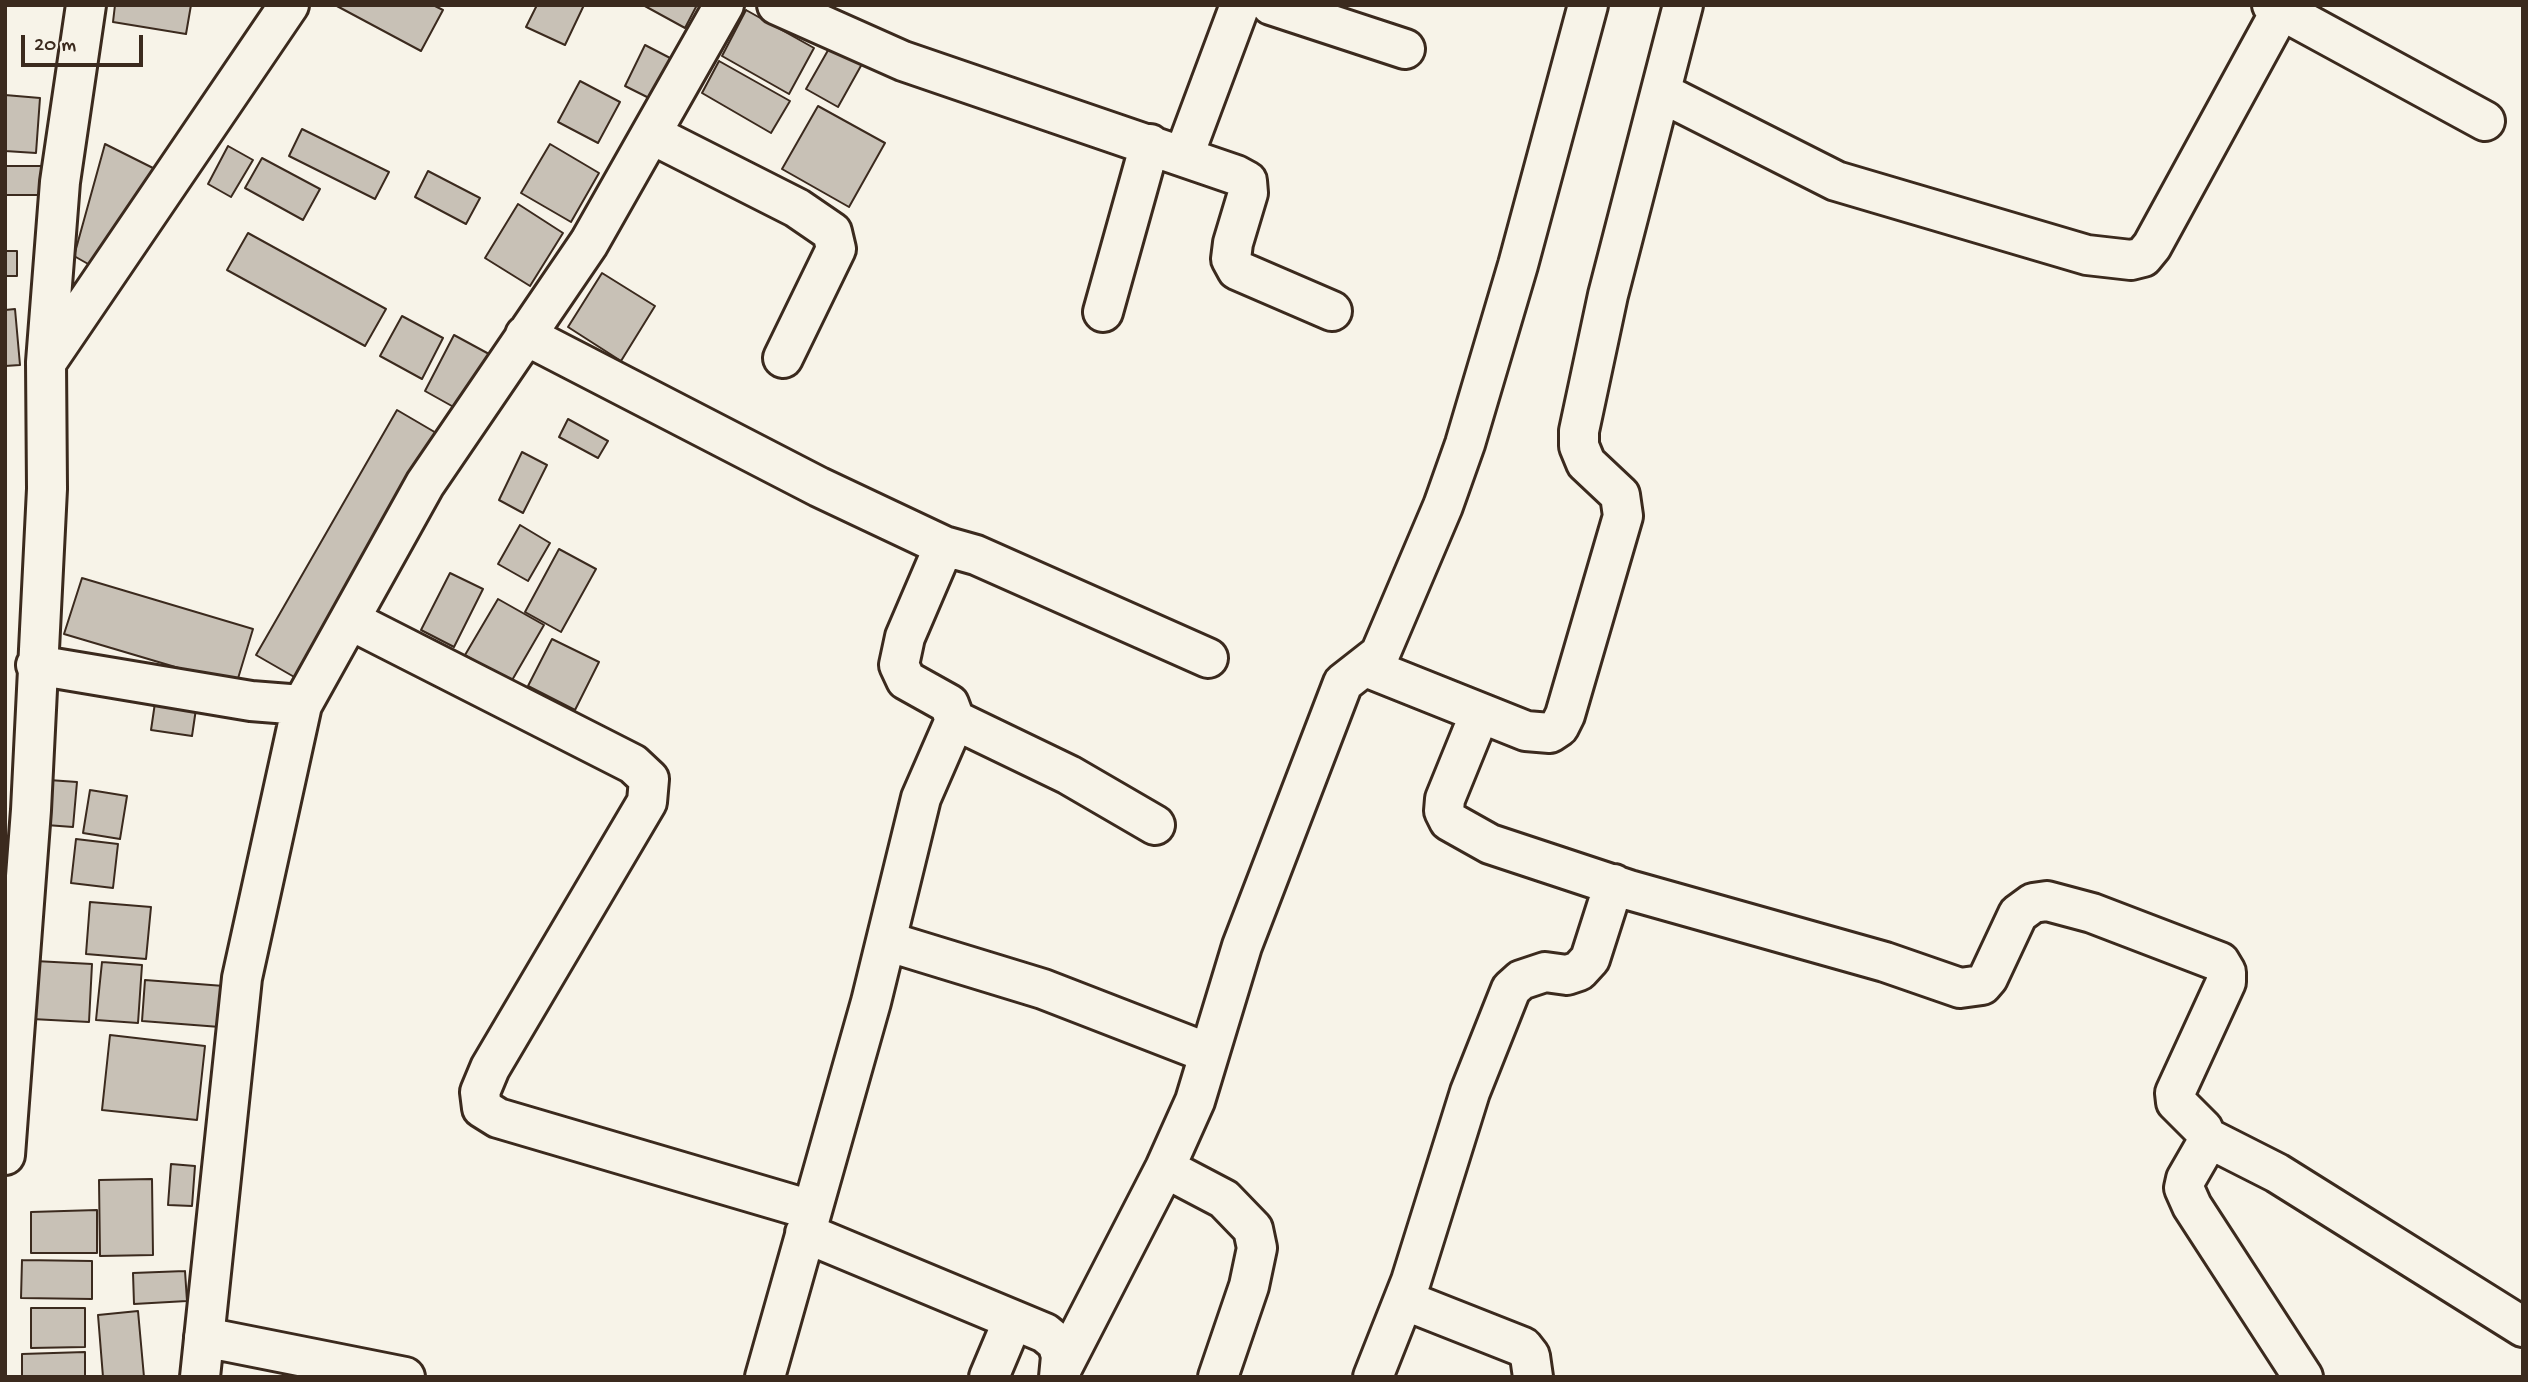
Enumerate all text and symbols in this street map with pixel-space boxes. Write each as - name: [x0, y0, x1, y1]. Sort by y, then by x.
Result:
- scale bar: [24, 21, 147, 65]
- text: 20 m: [34, 34, 76, 59]

